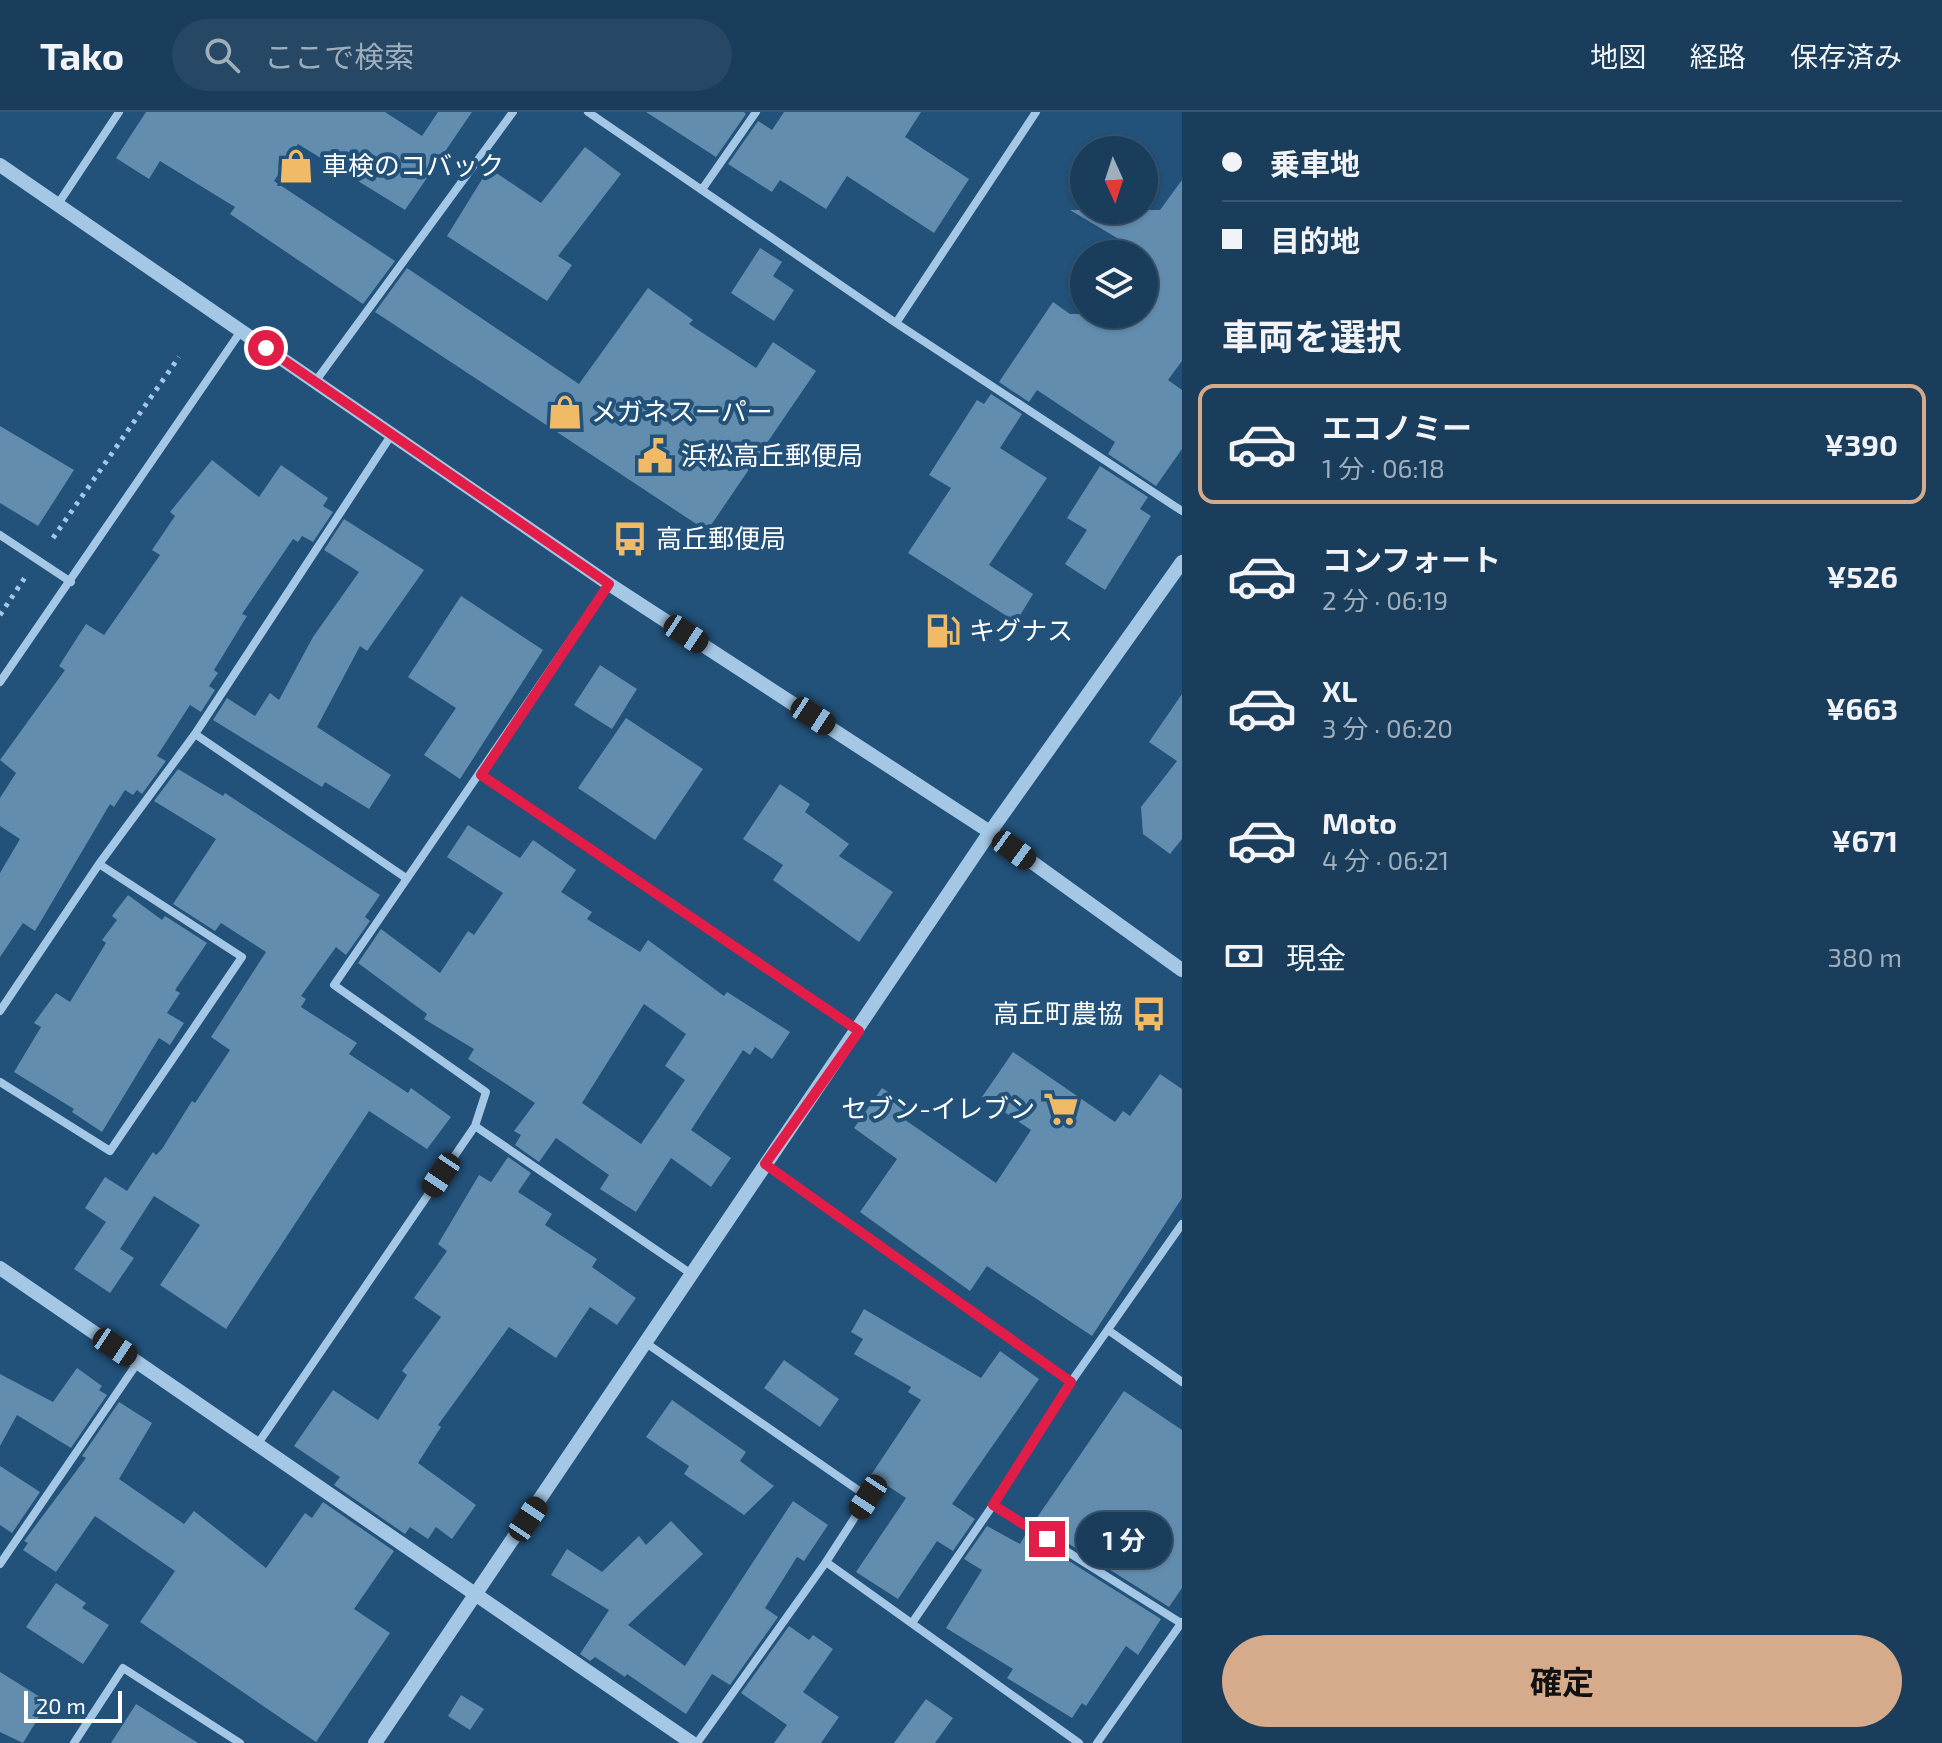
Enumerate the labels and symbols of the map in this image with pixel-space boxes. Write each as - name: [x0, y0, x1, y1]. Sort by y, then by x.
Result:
- north arrow: [1070, 136, 1158, 224]
- shop icon: 車検のコバック: [277, 147, 315, 185]
- place label: 車検のコバック: [322, 149, 504, 180]
- route start: [248, 330, 284, 366]
- shop icon: メガネスーパー: [546, 393, 584, 431]
- place label: メガネスーパー: [591, 395, 773, 426]
- public building icon: 浜松高丘郵便局: [636, 437, 674, 475]
- place label: 浜松高丘郵便局: [681, 439, 863, 470]
- bus stop icon: 高丘郵便局: [611, 520, 649, 558]
- place label: 高丘郵便局: [656, 522, 786, 553]
- car: [659, 611, 713, 657]
- fuel station icon: キグナス: [924, 612, 962, 650]
- place label: キグナス: [969, 614, 1073, 645]
- car: [786, 693, 840, 739]
- car: [988, 826, 1040, 874]
- bus stop icon: 高丘町農協: [1130, 995, 1168, 1033]
- place label: 高丘町農協: [993, 997, 1123, 1028]
- supermarket icon: セブン-イレブン: [1042, 1090, 1080, 1128]
- place label: セブン-イレブン: [841, 1092, 1035, 1123]
- car: [418, 1148, 464, 1202]
- car: [88, 1324, 142, 1370]
- car: [845, 1470, 891, 1524]
- car: [505, 1492, 551, 1546]
- callout: 1 分: [1075, 1511, 1171, 1567]
- route end: [1029, 1521, 1065, 1557]
- scale bar: [24, 1687, 122, 1723]

